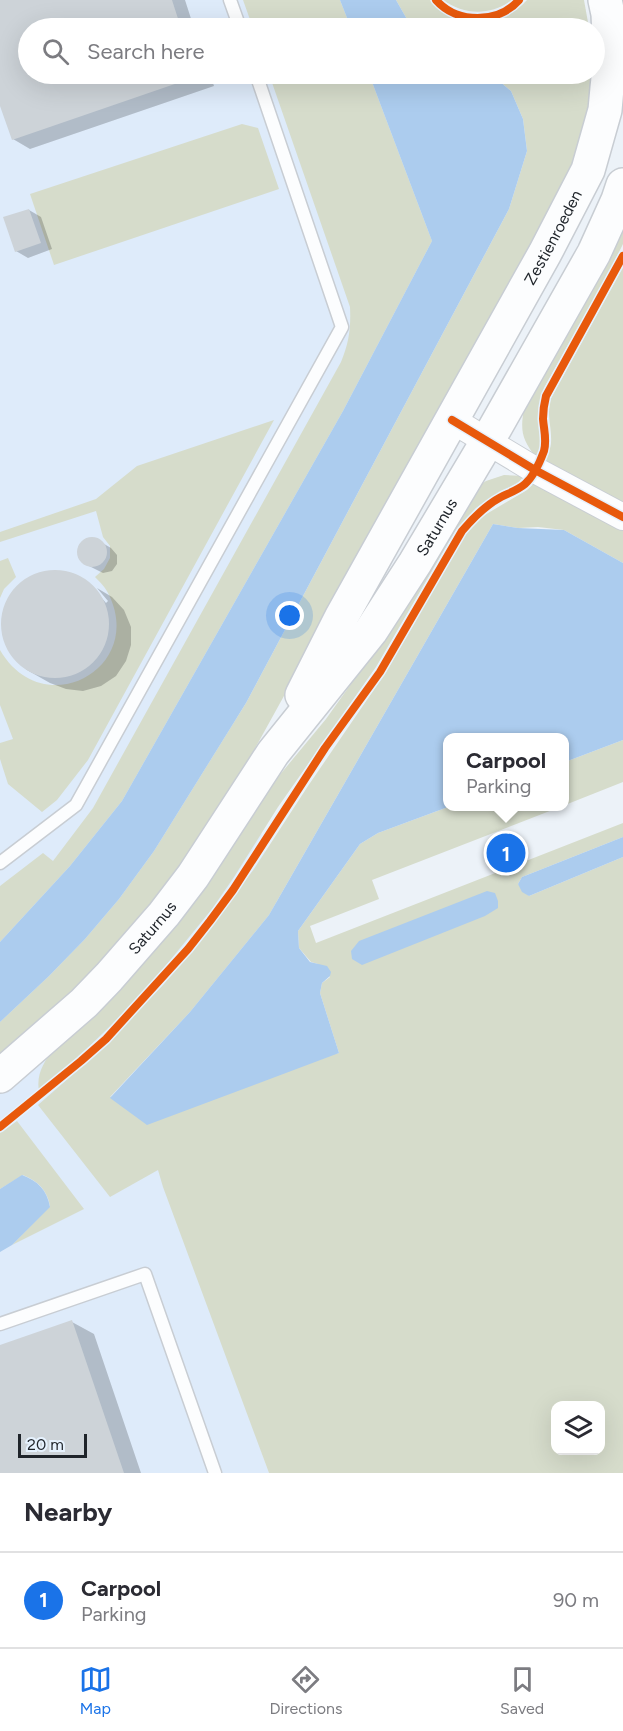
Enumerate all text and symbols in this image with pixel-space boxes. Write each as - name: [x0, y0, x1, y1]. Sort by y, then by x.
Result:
- search box: [18, 18, 605, 84]
- icon: search: [39, 35, 72, 68]
- text: Search here: [87, 38, 205, 65]
- street label: Zestienroeden: [520, 187, 586, 288]
- street label: Saturnus: [412, 495, 461, 559]
- your location: [275, 601, 304, 630]
- popup: [443, 733, 569, 811]
- text: Carpool: [466, 747, 546, 774]
- text: Parking: [466, 774, 531, 798]
- pin: 1: [486, 830, 526, 876]
- street label: Saturnus: [124, 897, 180, 958]
- map controls: [551, 1401, 605, 1455]
- button: layers: [551, 1401, 605, 1455]
- scale bar: [18, 1431, 87, 1458]
- text: 20 m: [27, 1435, 64, 1454]
- text: Nearby: [24, 1496, 112, 1528]
- text: Carpool: [81, 1575, 161, 1602]
- text: 1: [39, 1588, 48, 1612]
- text: 90 m: [553, 1588, 599, 1612]
- text: Parking: [81, 1602, 147, 1626]
- tab: Map: [79, 1663, 112, 1718]
- tab: Directions: [269, 1663, 342, 1718]
- tab: Saved: [500, 1663, 544, 1718]

